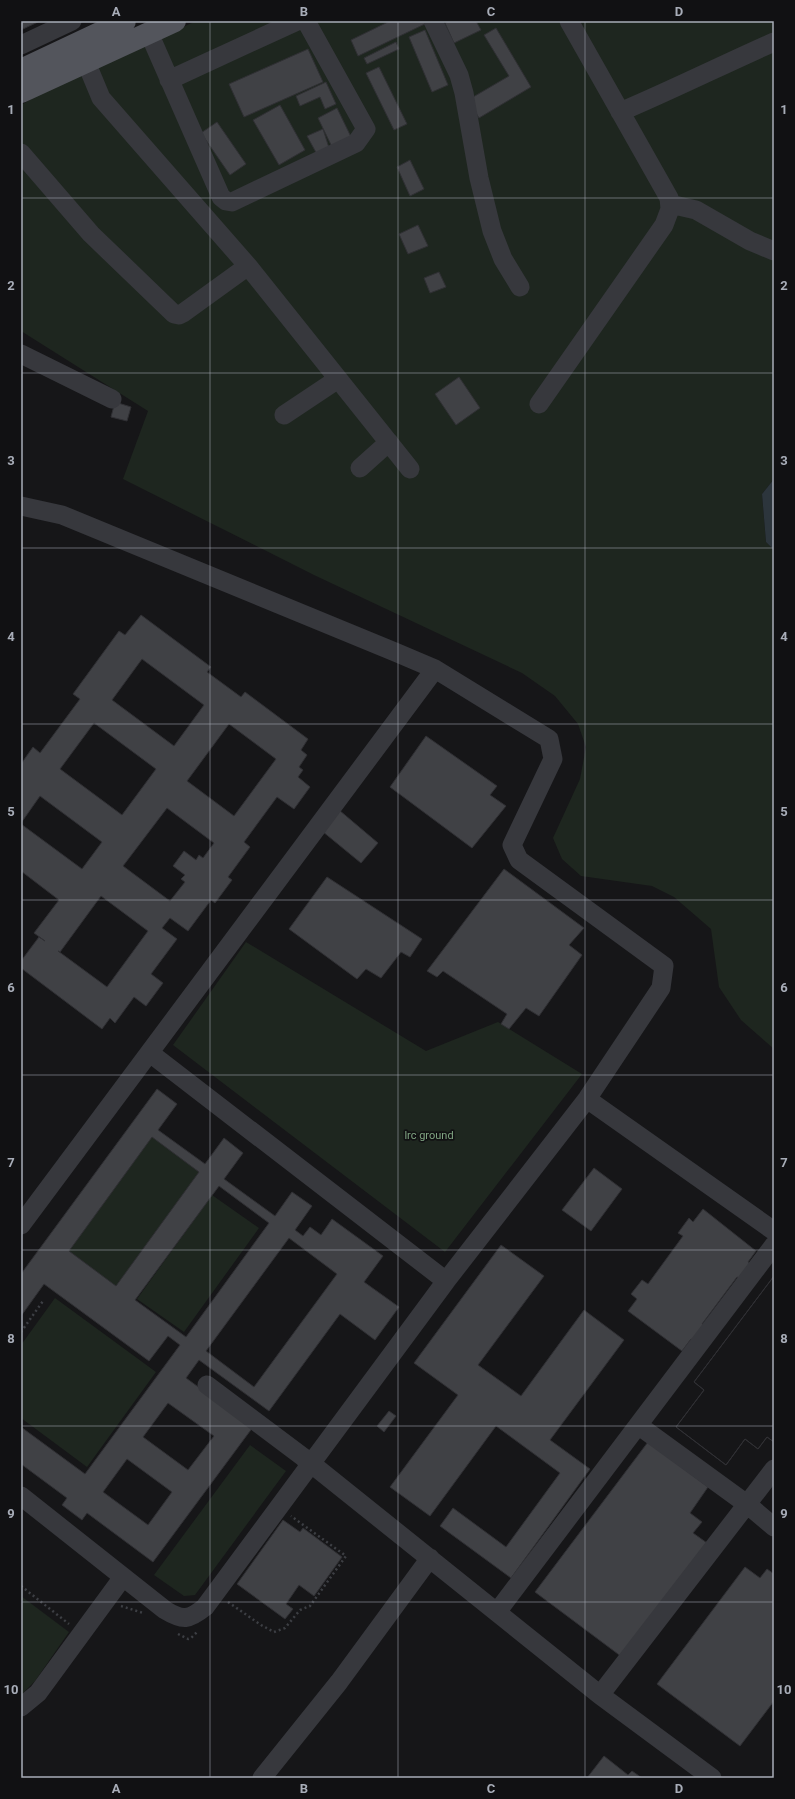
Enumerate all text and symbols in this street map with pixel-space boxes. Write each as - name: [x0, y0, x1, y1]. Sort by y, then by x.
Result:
- text: A: [112, 4, 121, 19]
- text: B: [300, 4, 308, 19]
- text: C: [487, 4, 496, 19]
- text: D: [675, 4, 683, 19]
- text: 1: [7, 102, 15, 117]
- text: 1: [780, 102, 788, 117]
- text: 2: [7, 278, 15, 293]
- text: 2: [780, 278, 788, 293]
- text: 3: [7, 453, 15, 468]
- text: 3: [780, 453, 788, 468]
- text: 4: [7, 629, 15, 644]
- text: 4: [780, 629, 788, 644]
- text: 5: [7, 804, 15, 819]
- text: 5: [780, 804, 788, 819]
- text: 6: [7, 980, 15, 995]
- text: 6: [780, 980, 788, 995]
- park label: lrc ground: [404, 1129, 454, 1142]
- text: 7: [7, 1155, 15, 1170]
- text: 7: [780, 1155, 788, 1170]
- text: 8: [7, 1331, 15, 1346]
- text: 8: [780, 1331, 788, 1346]
- text: 9: [7, 1506, 15, 1521]
- text: 9: [780, 1506, 788, 1521]
- text: 10: [4, 1682, 18, 1697]
- text: 10: [777, 1682, 791, 1697]
- text: A: [112, 1781, 121, 1796]
- text: B: [300, 1781, 308, 1796]
- text: C: [487, 1781, 496, 1796]
- text: D: [675, 1781, 683, 1796]

